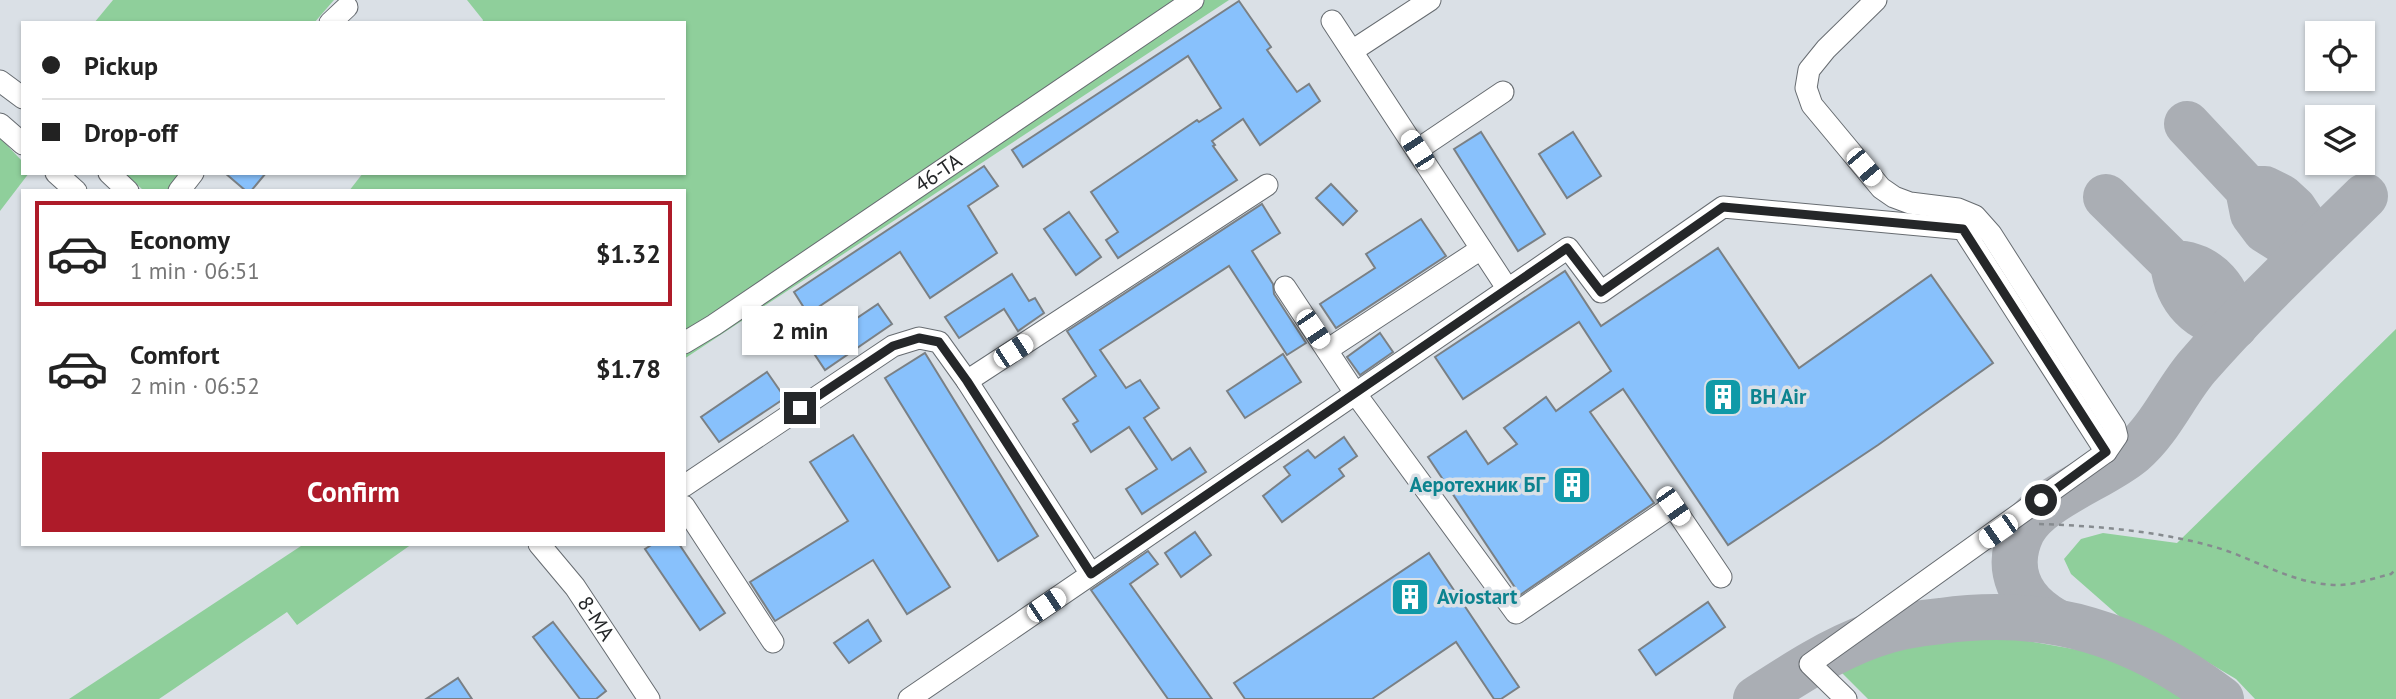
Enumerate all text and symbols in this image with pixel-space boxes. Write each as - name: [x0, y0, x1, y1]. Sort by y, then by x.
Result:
- map controls: [2305, 21, 2375, 175]
- button: locate: [2305, 21, 2375, 91]
- text: Pickup: [84, 49, 158, 82]
- button: layers: [2305, 105, 2375, 175]
- text: Drop-off: [84, 116, 178, 149]
- car: [1397, 127, 1438, 173]
- car: [1843, 144, 1886, 190]
- street label: 46-ТА: [909, 147, 967, 198]
- icon: car: [46, 222, 109, 285]
- text: Economy: [130, 223, 230, 256]
- text: $1.32: [596, 237, 661, 270]
- text: 1 min · 06:51: [130, 256, 260, 285]
- callout: 2 min: [742, 306, 858, 356]
- car: [1293, 306, 1334, 352]
- text: 2 min: [772, 316, 828, 345]
- car: [990, 331, 1037, 371]
- icon: car: [46, 337, 109, 400]
- text: Comfort: [130, 338, 220, 371]
- text: $1.78: [596, 352, 661, 385]
- text: 2 min · 06:52: [130, 371, 260, 400]
- building icon: BH Air: [1702, 376, 1744, 418]
- place label: BH Air: [1750, 383, 1807, 410]
- route end: [784, 392, 816, 424]
- button: Confirm: [42, 452, 665, 532]
- building icon: Аеротехник БГ: [1551, 464, 1593, 506]
- place label: Аеротехник БГ: [1410, 471, 1545, 498]
- car: [1653, 483, 1694, 529]
- route start: [2025, 484, 2057, 516]
- car: [1975, 510, 2022, 552]
- building icon: Aviostart: [1389, 576, 1431, 618]
- place label: Aviostart: [1437, 583, 1518, 610]
- car: [1023, 585, 1070, 625]
- street label: 8-МА: [572, 591, 621, 646]

